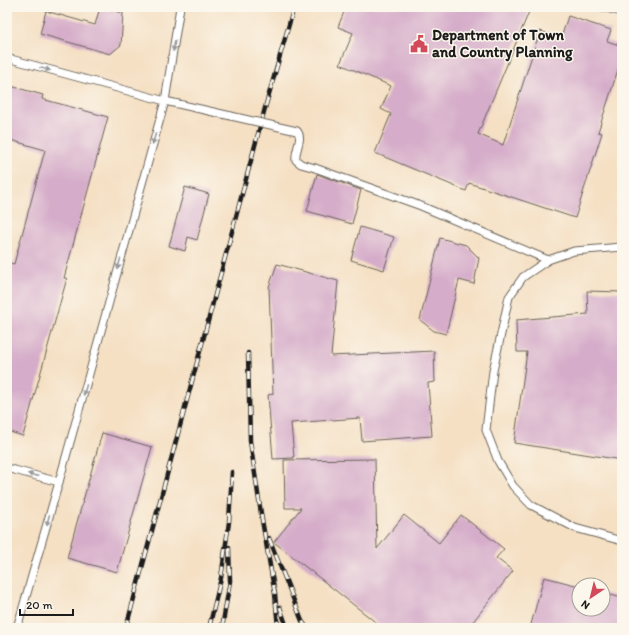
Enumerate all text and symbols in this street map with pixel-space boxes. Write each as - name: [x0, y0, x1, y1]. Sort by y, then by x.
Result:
- place label: Department of Town and Country Planning: [432, 26, 573, 62]
- public building icon: Department of Town and Country Planning: [409, 34, 429, 54]
- one-way arrow: [170, 39, 176, 52]
- one-way arrow: [38, 66, 51, 72]
- one-way arrow: [151, 133, 157, 145]
- one-way arrow: [116, 259, 122, 271]
- one-way arrow: [81, 383, 87, 396]
- one-way arrow: [27, 472, 39, 478]
- one-way arrow: [45, 514, 51, 526]
- north arrow: [571, 577, 611, 617]
- scale bar: [20, 591, 73, 617]
- text: N: [579, 597, 592, 612]
- text: 20 m: [26, 598, 53, 612]

